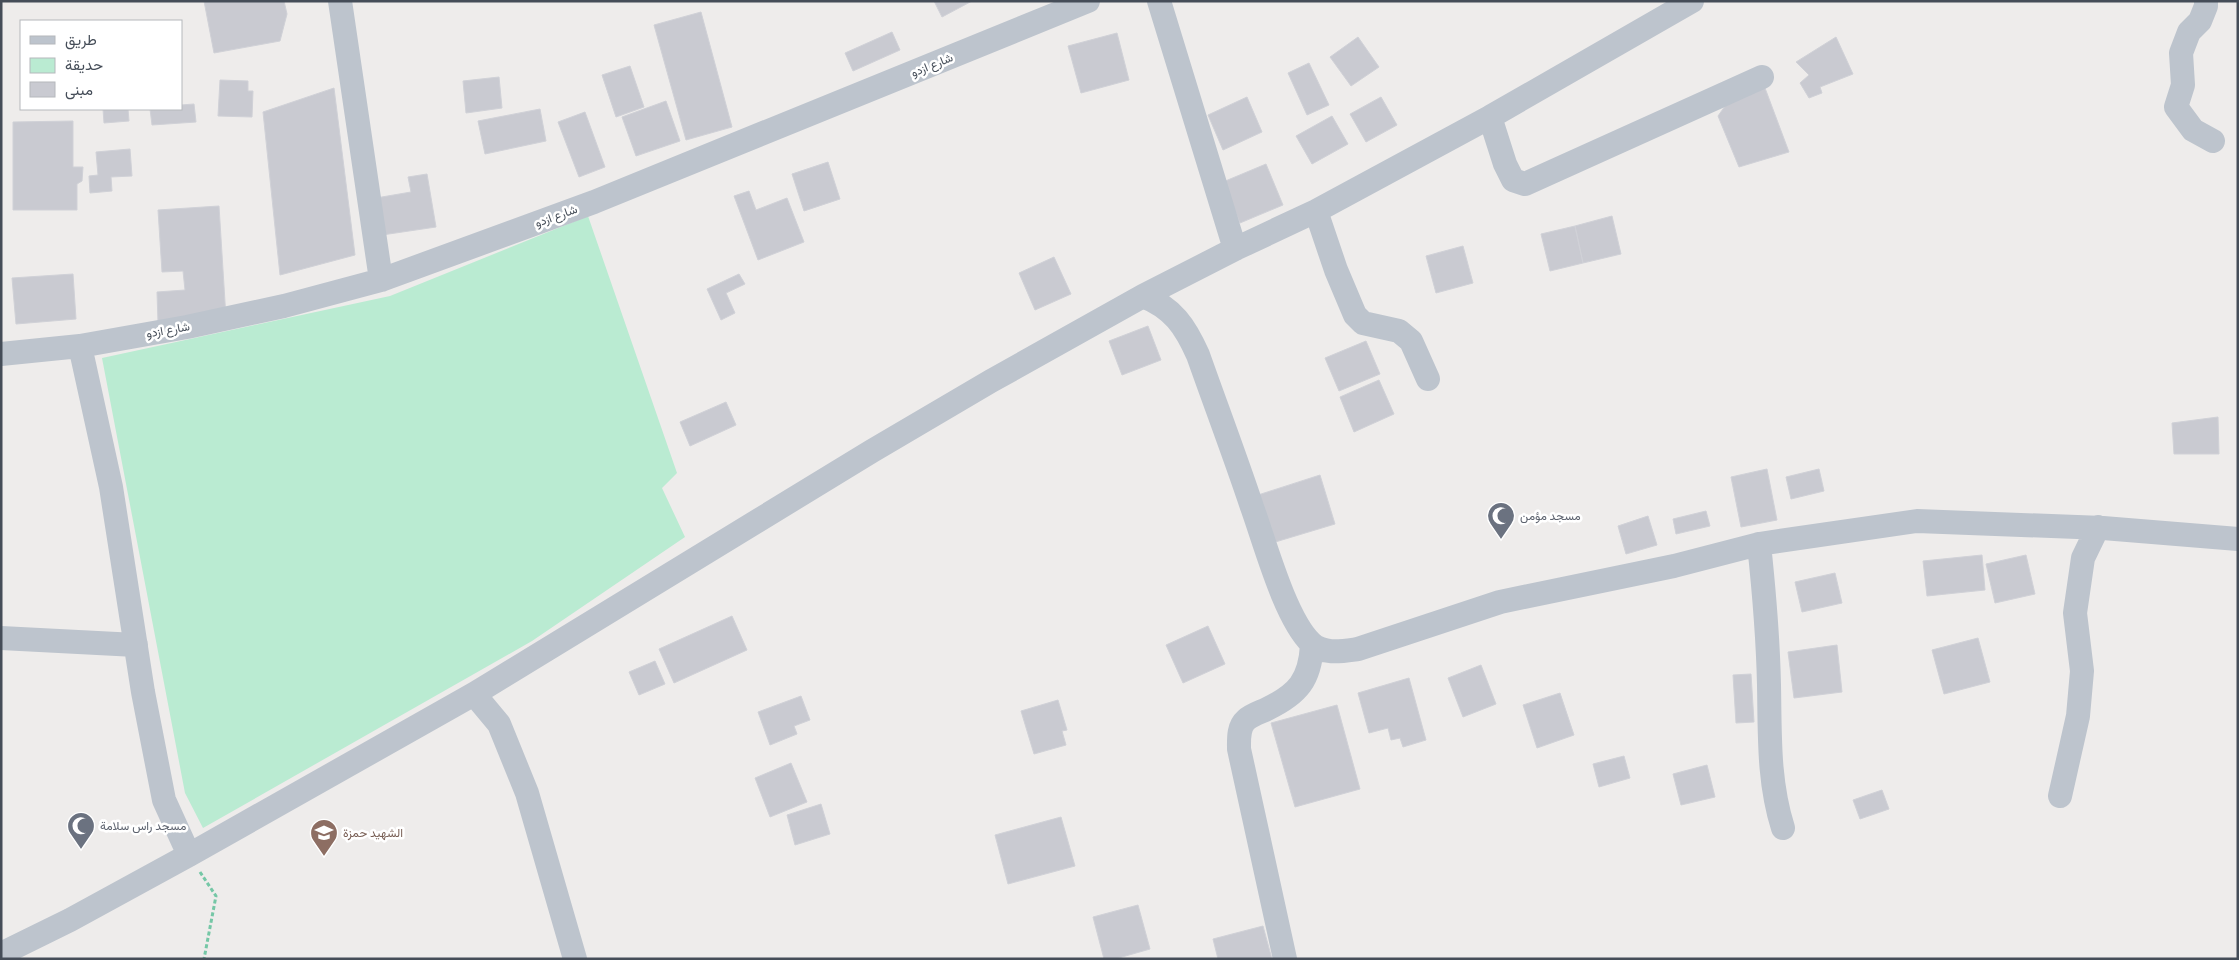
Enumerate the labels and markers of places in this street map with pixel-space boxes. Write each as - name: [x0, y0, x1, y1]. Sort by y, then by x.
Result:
- mosque icon: مسجد مؤمن: [1486, 501, 1516, 540]
- place label: مسجد مؤمن: [1520, 509, 1581, 524]
- mosque icon: مسجد راس سلامة: [66, 811, 96, 850]
- school or university icon: الشهيد حمزة: [309, 818, 339, 857]
- place label: مسجد راس سلامة: [100, 819, 186, 834]
- place label: الشهيد حمزة: [343, 826, 403, 841]

